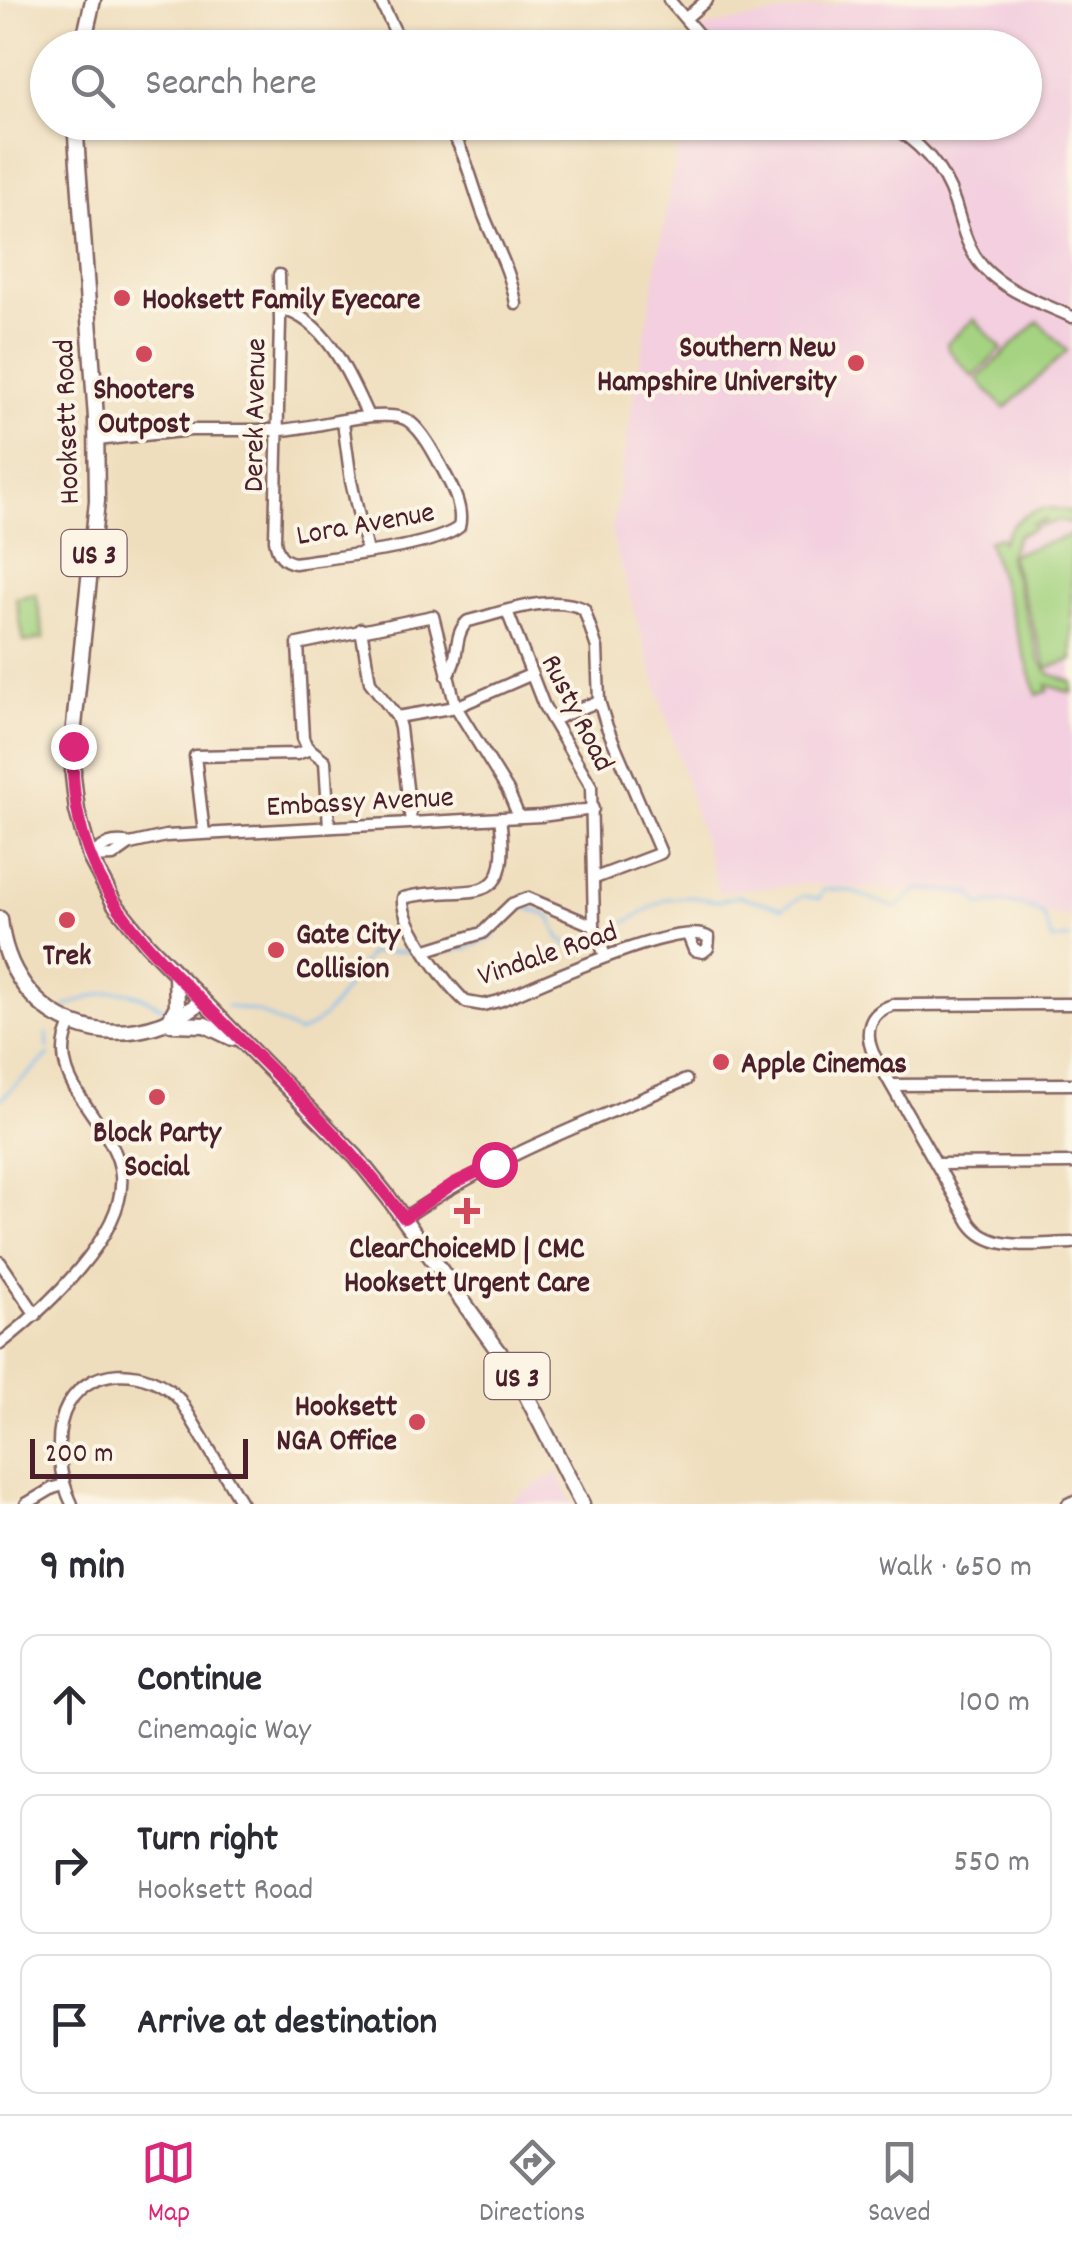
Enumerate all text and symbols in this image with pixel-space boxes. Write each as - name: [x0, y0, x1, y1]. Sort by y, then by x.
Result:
- search box: [30, 30, 1042, 140]
- icon: search: [65, 58, 120, 113]
- text: Search here: [145, 58, 317, 113]
- place label: Hooksett Family Eyecare: [142, 281, 420, 324]
- marker: Hooksett Family Eyecare: [111, 287, 133, 309]
- place label: Southern New Hampshire University: [597, 329, 838, 406]
- street label: Hooksett Road: [45, 338, 94, 505]
- street label: Derek Avenue: [235, 338, 280, 493]
- marker: Shooters Outpost: [133, 343, 155, 365]
- marker: Southern New Hampshire University: [845, 352, 867, 374]
- place label: Shooters Outpost: [93, 371, 195, 448]
- street label: Lora Avenue: [293, 493, 438, 560]
- road number: US 3: [62, 530, 126, 576]
- street label: Rusty Road: [527, 648, 623, 780]
- route end: [51, 724, 97, 770]
- street label: Embassy Avenue: [265, 778, 455, 831]
- marker: Trek: [56, 909, 78, 931]
- street label: Vindale Road: [473, 912, 624, 1000]
- place label: Gate City Collision: [296, 916, 402, 993]
- place label: Trek: [43, 937, 91, 980]
- marker: Gate City Collision: [265, 939, 287, 961]
- place label: Apple Cinemas: [741, 1045, 907, 1088]
- marker: Apple Cinemas: [710, 1051, 732, 1073]
- marker: Block Party Social: [146, 1086, 168, 1108]
- place label: Block Party Social: [93, 1114, 223, 1191]
- route start: [472, 1142, 518, 1188]
- marker: ClearChoiceMD | CMC Hooksett Urgent Care: [454, 1198, 480, 1224]
- place label: ClearChoiceMD | CMC Hooksett Urgent Care: [344, 1230, 590, 1307]
- road number: US 3: [484, 1353, 550, 1399]
- place label: Hooksett NGA Office: [276, 1388, 397, 1465]
- marker: Hooksett NGA Office: [406, 1411, 428, 1433]
- scale bar: [30, 1434, 248, 1478]
- text: 200 m: [45, 1436, 113, 1476]
- text: 9 min: [40, 1539, 125, 1599]
- text: Walk · 650 m: [879, 1546, 1032, 1592]
- text: Continue: [137, 1654, 262, 1709]
- icon: ahead: [42, 1677, 97, 1732]
- text: 100 m: [959, 1681, 1030, 1727]
- text: Cinemagic Way: [137, 1709, 311, 1755]
- text: Turn right: [137, 1814, 278, 1869]
- icon: right: [42, 1837, 97, 1892]
- text: 550 m: [954, 1841, 1030, 1887]
- text: Hooksett Road: [137, 1869, 313, 1915]
- icon: arrive: [42, 1997, 97, 2052]
- text: Arrive at destination: [137, 1997, 437, 2052]
- tab: Map: [141, 2135, 196, 2235]
- tab: Directions: [479, 2135, 585, 2235]
- tab: Saved: [868, 2135, 931, 2235]

